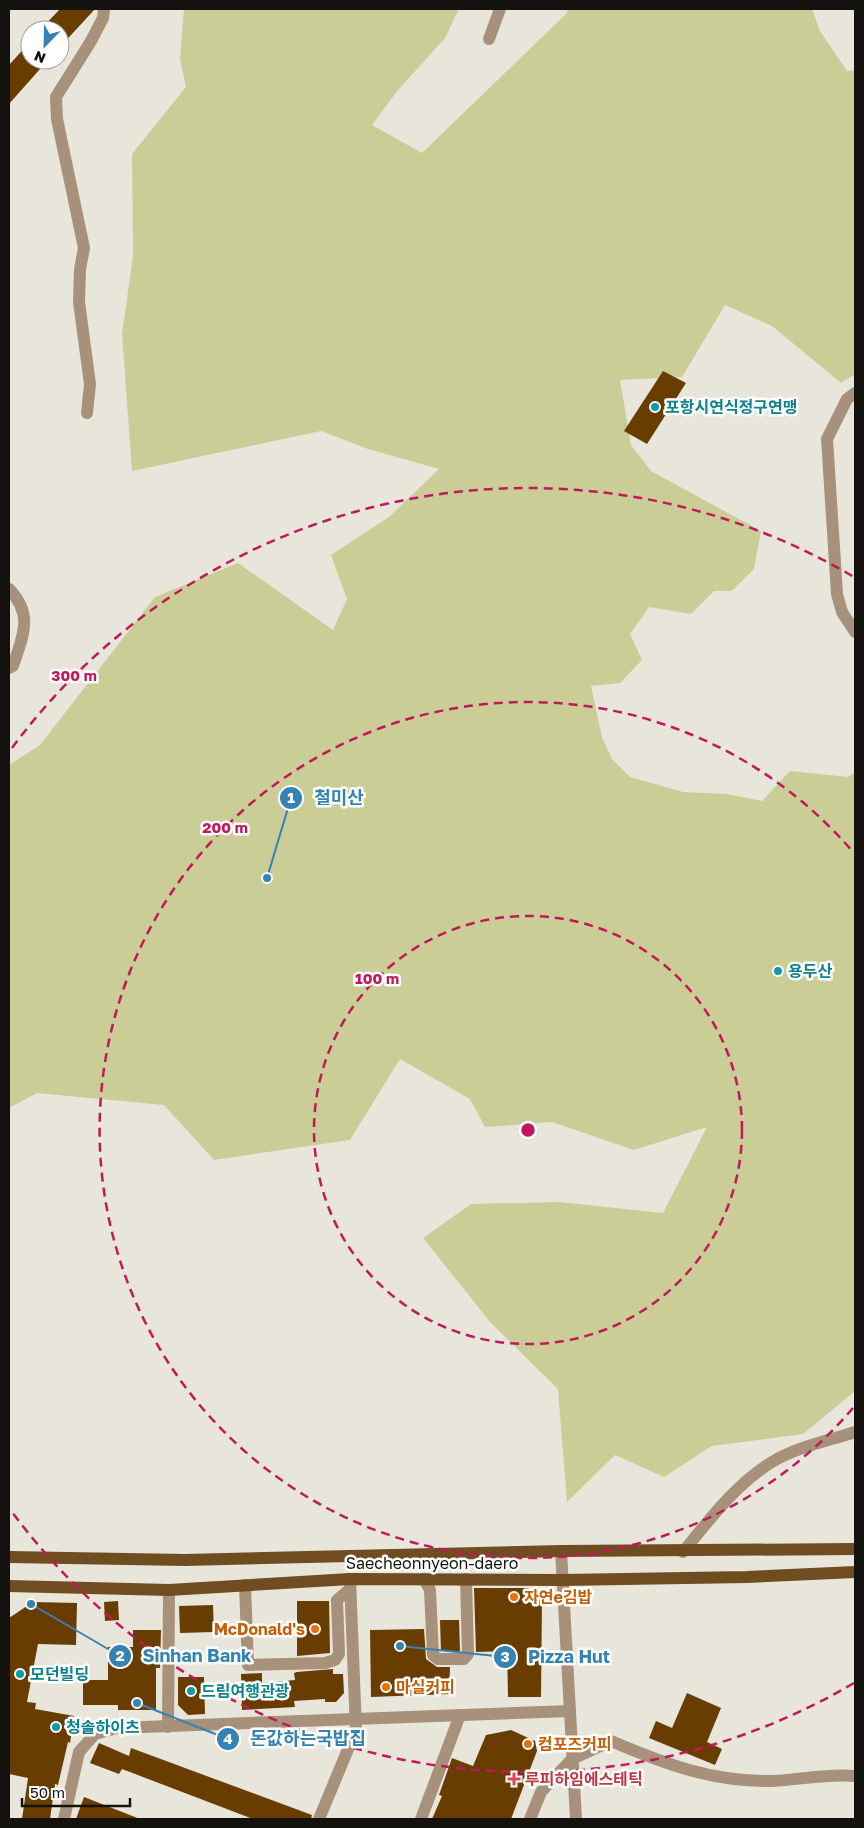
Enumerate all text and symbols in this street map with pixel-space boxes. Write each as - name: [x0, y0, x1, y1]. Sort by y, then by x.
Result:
- north arrow: [20, 20, 70, 70]
- text: N: [32, 48, 48, 67]
- place label: 포항시연식정구연맹: [665, 397, 797, 417]
- marker: 포항시연식정구연맹: [649, 401, 661, 413]
- text: 300 m: [51, 666, 97, 684]
- callout: 철미산: [279, 781, 374, 814]
- text: 철미산: [314, 786, 364, 808]
- text: 1: [287, 788, 295, 806]
- text: 200 m: [202, 818, 248, 836]
- place label: 용두산: [788, 961, 832, 981]
- marker: 용두산: [772, 965, 784, 977]
- text: 100 m: [355, 969, 399, 987]
- centre of rings: [519, 1121, 537, 1139]
- street label: Saecheonnyeon-daero: [346, 1553, 518, 1573]
- place label: 자연e김밥: [524, 1587, 593, 1607]
- marker: 자연e김밥: [508, 1591, 520, 1603]
- place label: McDonald's: [214, 1619, 305, 1639]
- marker: McDonald's: [309, 1623, 321, 1635]
- callout: Sinhan Bank: [107, 1639, 261, 1672]
- callout: Pizza Hut: [493, 1640, 620, 1673]
- text: Sinhan Bank: [142, 1644, 252, 1666]
- text: Pizza Hut: [528, 1645, 610, 1667]
- text: 2: [115, 1646, 125, 1664]
- text: 3: [500, 1647, 510, 1665]
- place label: 모던빌딩: [30, 1664, 89, 1684]
- marker: 모던빌딩: [14, 1668, 26, 1680]
- place label: 마실커피: [396, 1677, 455, 1697]
- place label: 드림여행관광: [201, 1681, 290, 1701]
- marker: 마실커피: [380, 1681, 392, 1693]
- marker: 드림여행관광: [185, 1685, 197, 1697]
- place label: 청솔하이츠: [66, 1717, 140, 1737]
- marker: 청솔하이츠: [50, 1721, 62, 1733]
- callout: 돈값하는국밥집: [215, 1722, 376, 1755]
- text: 돈값하는국밥집: [250, 1727, 366, 1749]
- text: 4: [223, 1729, 233, 1747]
- place label: 컴포즈커피: [538, 1734, 612, 1754]
- marker: 컴포즈커피: [522, 1738, 534, 1750]
- place label: 루피하임에스테틱: [525, 1769, 643, 1789]
- marker: 루피하임에스테틱: [507, 1772, 521, 1786]
- scale bar: [22, 1776, 130, 1808]
- text: 50 m: [30, 1783, 65, 1801]

